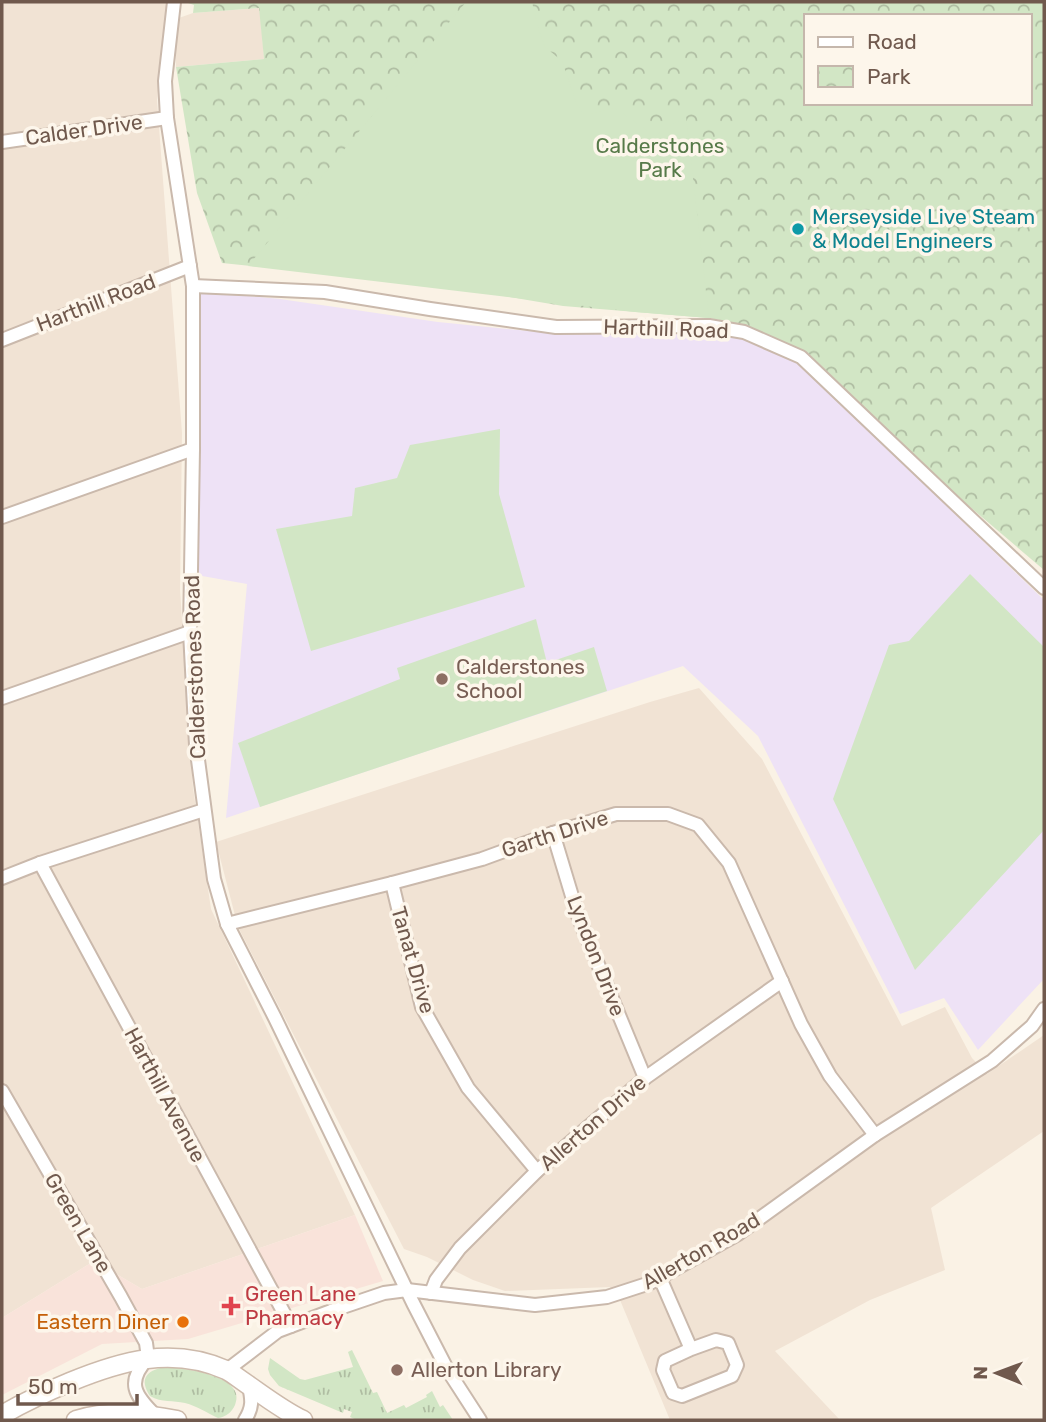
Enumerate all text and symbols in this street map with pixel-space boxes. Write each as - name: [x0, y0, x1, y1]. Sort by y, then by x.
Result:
- legend: [804, 14, 1032, 105]
- text: Road: [867, 29, 917, 54]
- text: Park: [867, 64, 911, 89]
- street label: Calder Drive: [24, 109, 144, 150]
- park label: Calderstones Park: [595, 133, 725, 182]
- place label: Merseyside Live Steam & Model Engineers: [812, 204, 1035, 253]
- marker: Merseyside Live Steam & Model Engineers: [790, 221, 806, 237]
- street label: Harthill Road: [33, 268, 159, 337]
- street label: Harthill Road: [603, 314, 729, 343]
- street label: Calderstones Road: [179, 575, 210, 759]
- place label: Calderstones School: [456, 654, 585, 703]
- marker: Calderstones School: [434, 671, 450, 687]
- street label: Garth Drive: [498, 805, 611, 862]
- street label: Lyndon Drive: [562, 892, 631, 1020]
- street label: Tanat Drive: [386, 904, 441, 1016]
- street label: Harthill Avenue: [119, 1023, 211, 1166]
- street label: Allerton Drive: [534, 1070, 651, 1176]
- street label: Green Lane: [40, 1168, 117, 1277]
- street label: Allerton Road: [637, 1207, 764, 1294]
- place label: Green Lane Pharmacy: [245, 1281, 356, 1330]
- marker: Green Lane Pharmacy: [223, 1298, 239, 1314]
- place label: Eastern Diner: [36, 1309, 169, 1334]
- marker: Eastern Diner: [175, 1314, 191, 1330]
- north arrow: [962, 1338, 1032, 1408]
- place label: Allerton Library: [411, 1357, 562, 1382]
- scale bar: [18, 1362, 136, 1406]
- marker: Allerton Library: [389, 1362, 405, 1378]
- text: N: [969, 1366, 992, 1380]
- text: 50 m: [28, 1374, 78, 1399]

